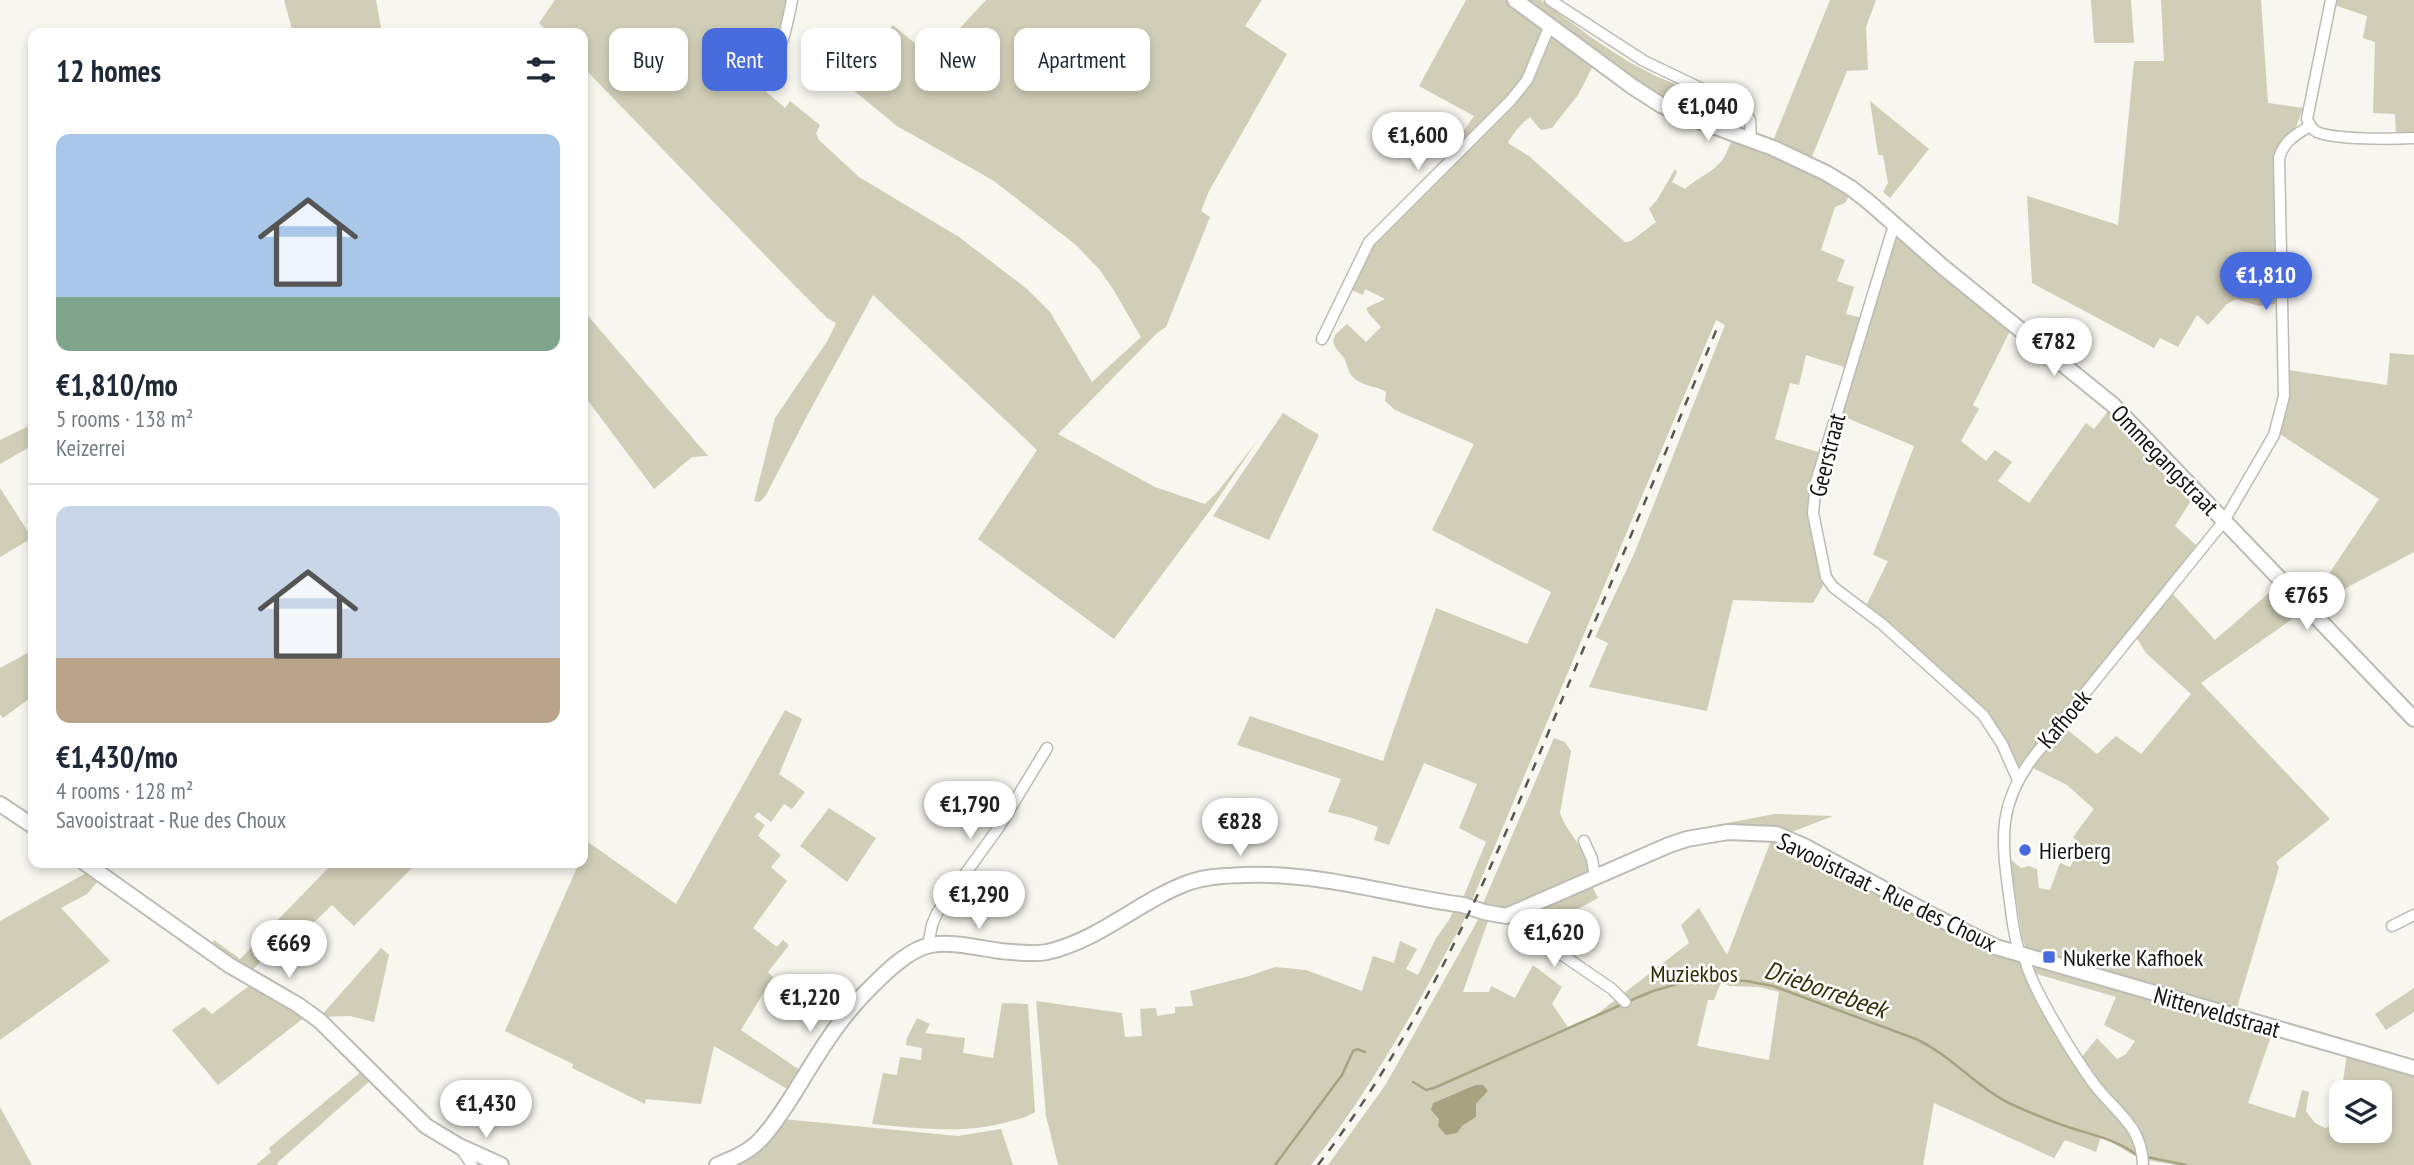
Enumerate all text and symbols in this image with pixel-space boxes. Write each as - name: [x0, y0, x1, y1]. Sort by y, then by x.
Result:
- chip: Buy: [609, 28, 688, 91]
- chip: Rent: [702, 28, 787, 91]
- chip: Filters: [801, 28, 901, 91]
- chip: New: [915, 28, 1000, 91]
- chip: Apartment: [1014, 28, 1150, 91]
- text: 12 homes: [56, 51, 161, 90]
- icon: filters: [522, 51, 560, 89]
- pin: €1,040: [1651, 83, 1765, 143]
- text: €1,040: [1678, 91, 1738, 120]
- pin: €1,600: [1361, 113, 1475, 172]
- text: €1,600: [1388, 120, 1448, 149]
- icon: home: [245, 179, 371, 305]
- pin: €1,810: [2209, 252, 2323, 312]
- text: €1,810: [2236, 260, 2296, 289]
- pin: €782: [2013, 318, 2095, 378]
- text: €782: [2032, 326, 2076, 355]
- text: €1,810/mo: [56, 365, 178, 404]
- street label: Ommegangstraat: [2104, 398, 2226, 522]
- text: 5 rooms · 138 m²: [56, 404, 193, 433]
- street label: Geerstraat: [1802, 410, 1852, 500]
- text: Keizerrei: [56, 433, 126, 462]
- icon: home: [245, 551, 371, 677]
- pin: €765: [2266, 572, 2348, 632]
- text: €765: [2285, 580, 2329, 609]
- street label: Kafhoek: [2031, 683, 2098, 755]
- text: €1,430/mo: [56, 737, 178, 776]
- text: 4 rooms · 128 m²: [56, 776, 193, 805]
- pin: €1,790: [913, 782, 1027, 841]
- text: €1,790: [940, 789, 1000, 818]
- pin: €828: [1199, 798, 1281, 858]
- text: Savooistraat - Rue des Choux: [56, 805, 286, 834]
- text: €828: [1218, 806, 1262, 835]
- street label: Savooistraat - Rue des Choux: [1772, 825, 2002, 959]
- place label: Hierberg: [2039, 835, 2111, 866]
- marker: Hierberg: [2017, 842, 2033, 858]
- pin: €1,290: [922, 872, 1036, 931]
- text: €1,290: [949, 879, 1009, 908]
- pin: €1,620: [1497, 909, 1611, 969]
- text: €1,620: [1524, 917, 1584, 946]
- pin: €669: [248, 920, 330, 980]
- text: €669: [267, 928, 311, 957]
- place label: Nukerke Kafhoek: [2063, 942, 2204, 973]
- marker: Nukerke Kafhoek: [2041, 949, 2057, 965]
- water label: Drieborrebeek: [1760, 953, 1894, 1026]
- park label: Muziekbos: [1650, 958, 1738, 989]
- pin: €1,220: [753, 974, 867, 1034]
- street label: Nitterveldstraat: [2150, 979, 2284, 1045]
- text: €1,220: [780, 982, 840, 1011]
- pin: €1,430: [429, 1080, 543, 1140]
- map controls: [2329, 1080, 2392, 1143]
- button: layers: [2329, 1080, 2392, 1143]
- text: €1,430: [456, 1088, 516, 1117]

